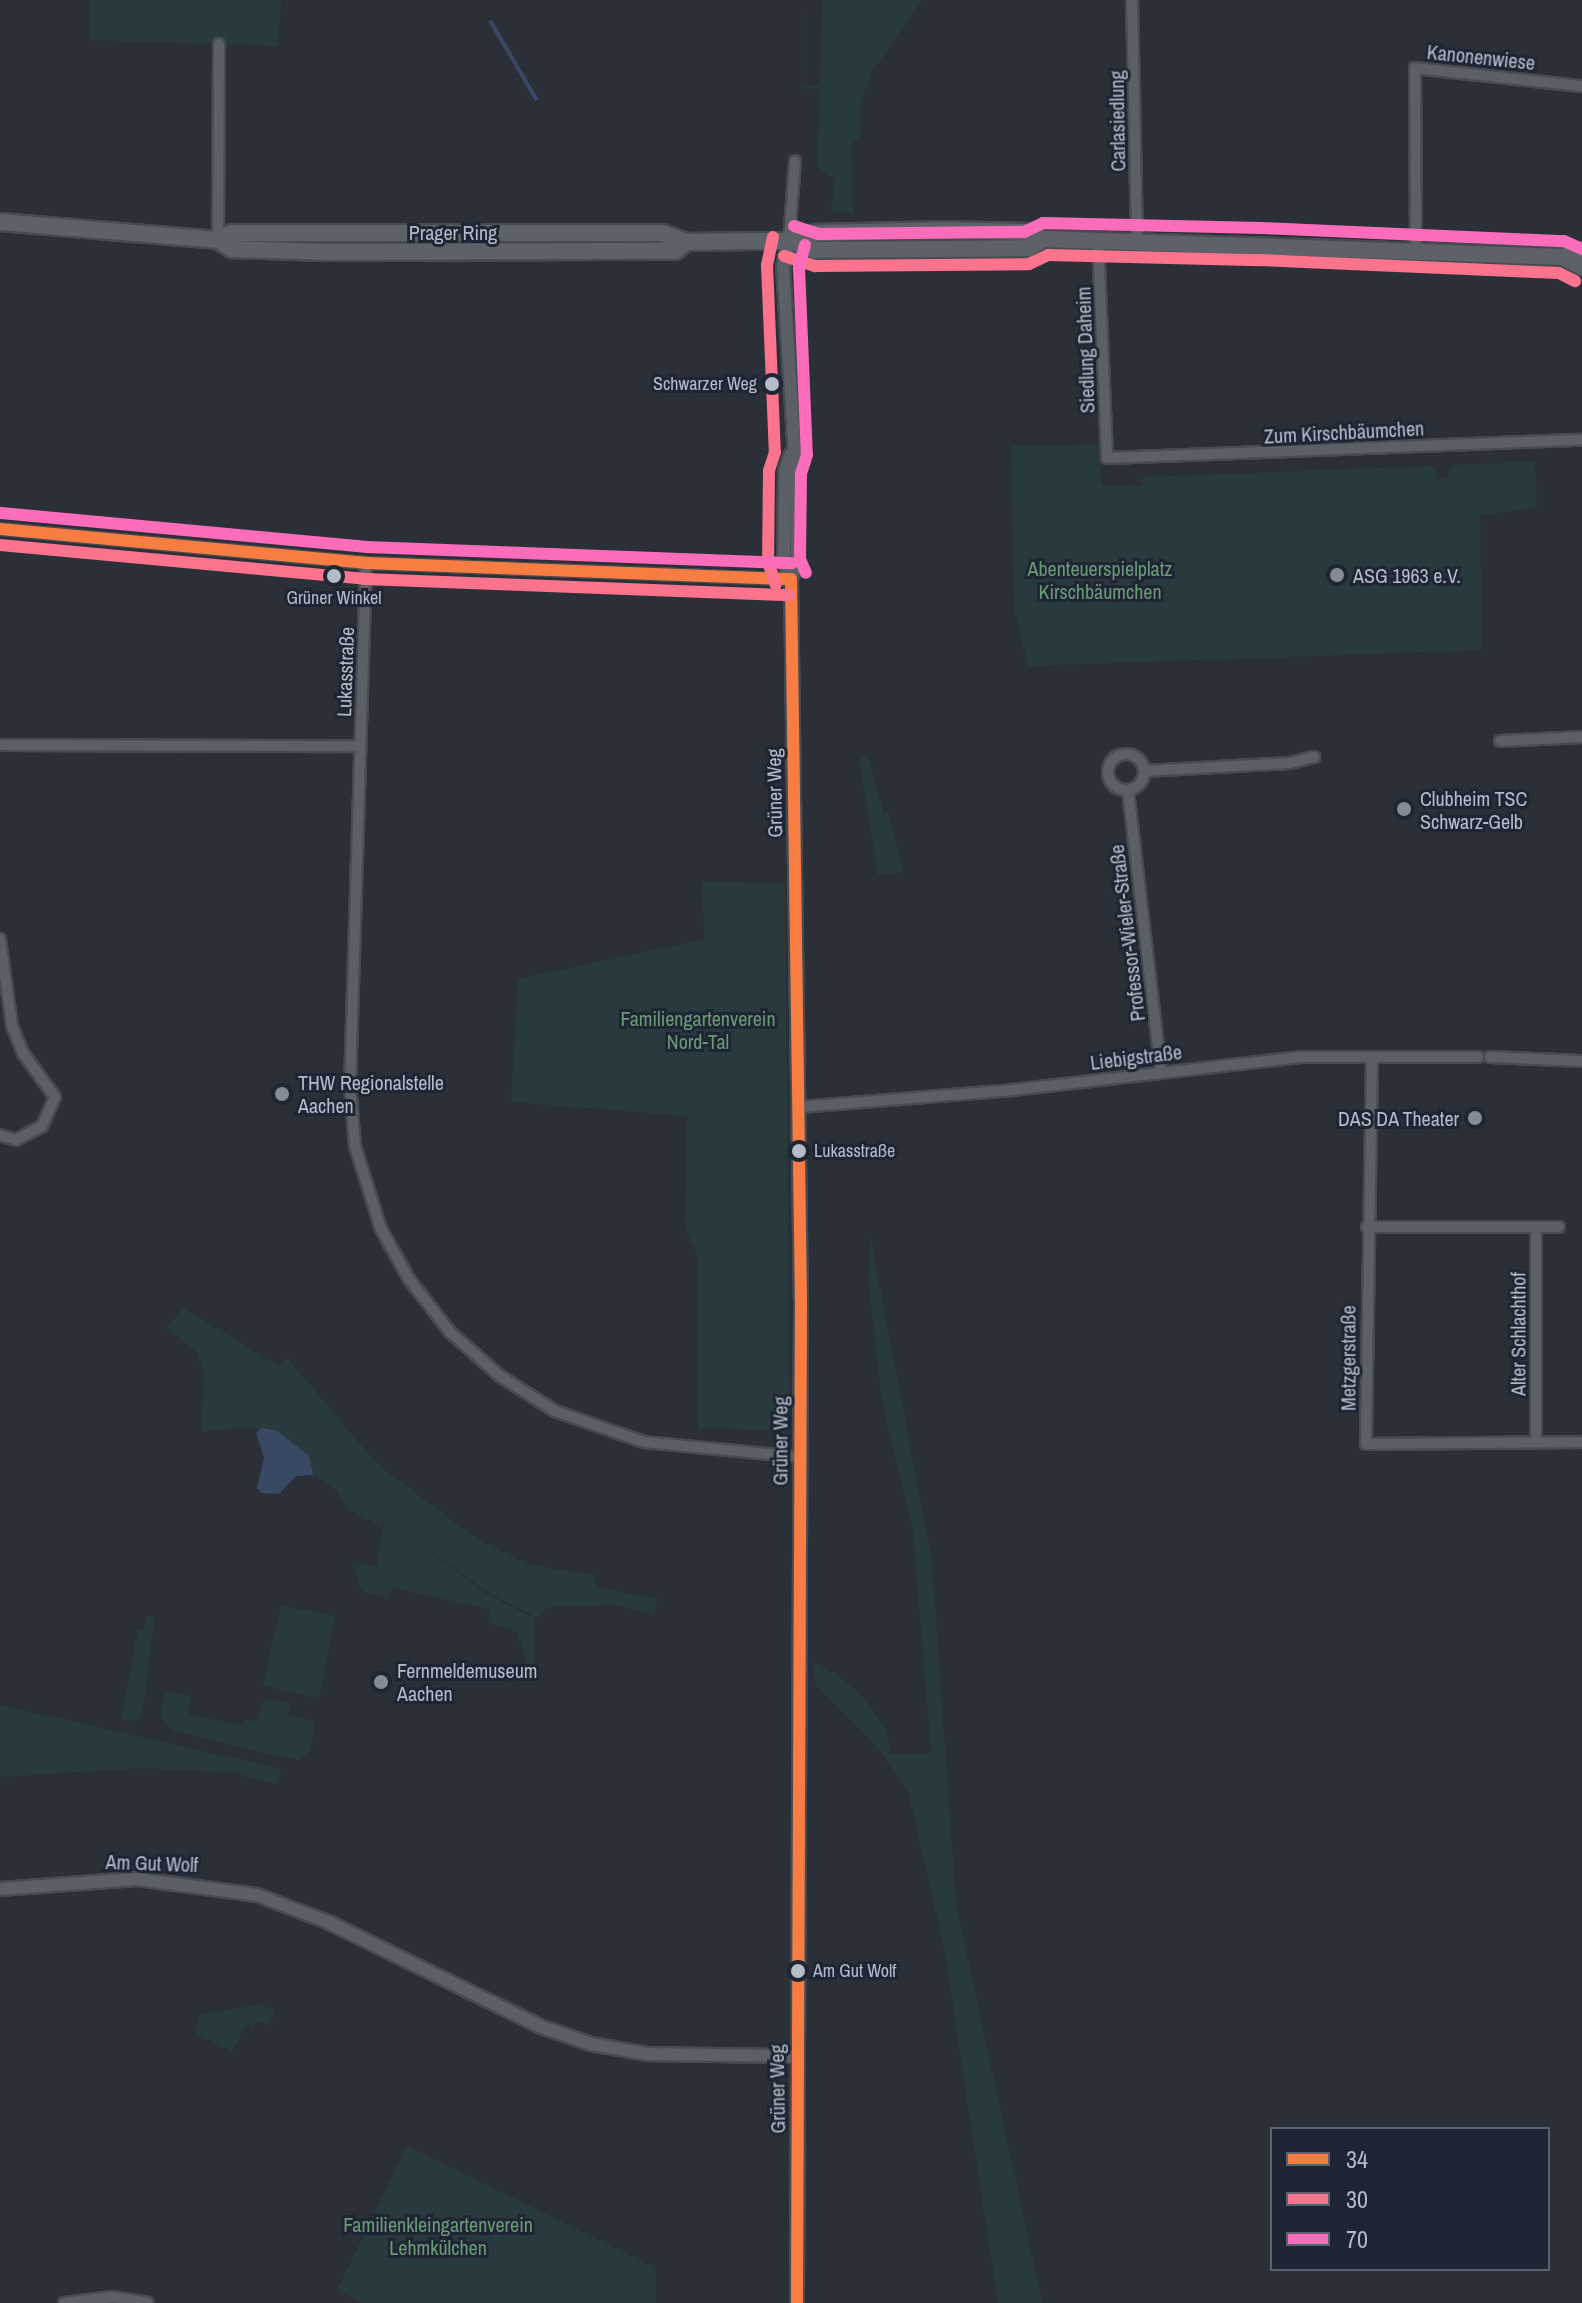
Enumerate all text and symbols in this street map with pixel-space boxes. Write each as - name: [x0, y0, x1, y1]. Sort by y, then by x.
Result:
- street label: Kanonenwiese: [1426, 39, 1536, 75]
- street label: Carlasiedlung: [1104, 70, 1130, 172]
- street label: Prager Ring: [409, 220, 497, 244]
- street label: Siedlung Daheim: [1071, 286, 1099, 414]
- place label: Schwarzer Weg: [653, 373, 757, 395]
- marker: Schwarzer Weg: [764, 376, 780, 392]
- street label: Zum Kirschbäumchen: [1263, 416, 1425, 448]
- park label: Abenteuerspielplatz Kirschbäumchen: [1028, 556, 1172, 603]
- place label: ASG 1963 e.V.: [1353, 563, 1461, 587]
- marker: ASG 1963 e.V.: [1328, 566, 1346, 584]
- marker: Grüner Winkel: [326, 568, 342, 584]
- place label: Grüner Winkel: [286, 587, 382, 609]
- street label: Lukasstraße: [331, 626, 359, 718]
- street label: Grüner Weg: [761, 748, 787, 838]
- place label: Clubheim TSC Schwarz-Gelb: [1420, 786, 1528, 833]
- marker: Clubheim TSC Schwarz-Gelb: [1395, 800, 1413, 818]
- street label: Professor-Wieler-Straße: [1104, 843, 1150, 1023]
- park label: Familiengartenverein Nord-Tal: [620, 1007, 776, 1054]
- street label: Liebigstraße: [1089, 1039, 1183, 1075]
- place label: THW Regionalstelle Aachen: [298, 1070, 444, 1117]
- marker: THW Regionalstelle Aachen: [273, 1085, 291, 1103]
- place label: DAS DA Theater: [1337, 1106, 1459, 1130]
- marker: DAS DA Theater: [1466, 1109, 1484, 1127]
- place label: Lukasstraße: [814, 1140, 895, 1162]
- marker: Lukasstraße: [791, 1143, 807, 1159]
- street label: Alter Schlachthof: [1506, 1272, 1530, 1396]
- street label: Metzgerstraße: [1336, 1305, 1360, 1411]
- street label: Grüner Weg: [768, 1396, 792, 1486]
- place label: Fernmeldemuseum Aachen: [397, 1658, 537, 1705]
- marker: Fernmeldemuseum Aachen: [372, 1673, 390, 1691]
- street label: Am Gut Wolf: [105, 1849, 199, 1877]
- place label: Am Gut Wolf: [813, 1960, 896, 1982]
- marker: Am Gut Wolf: [790, 1963, 806, 1979]
- street label: Grüner Weg: [764, 2044, 790, 2134]
- legend: [1270, 2127, 1550, 2271]
- text: 34: [1346, 2143, 1368, 2175]
- text: 30: [1346, 2183, 1368, 2215]
- park label: Familienkleingartenverein Lehmkülchen: [343, 2212, 533, 2259]
- text: 70: [1346, 2223, 1368, 2255]

